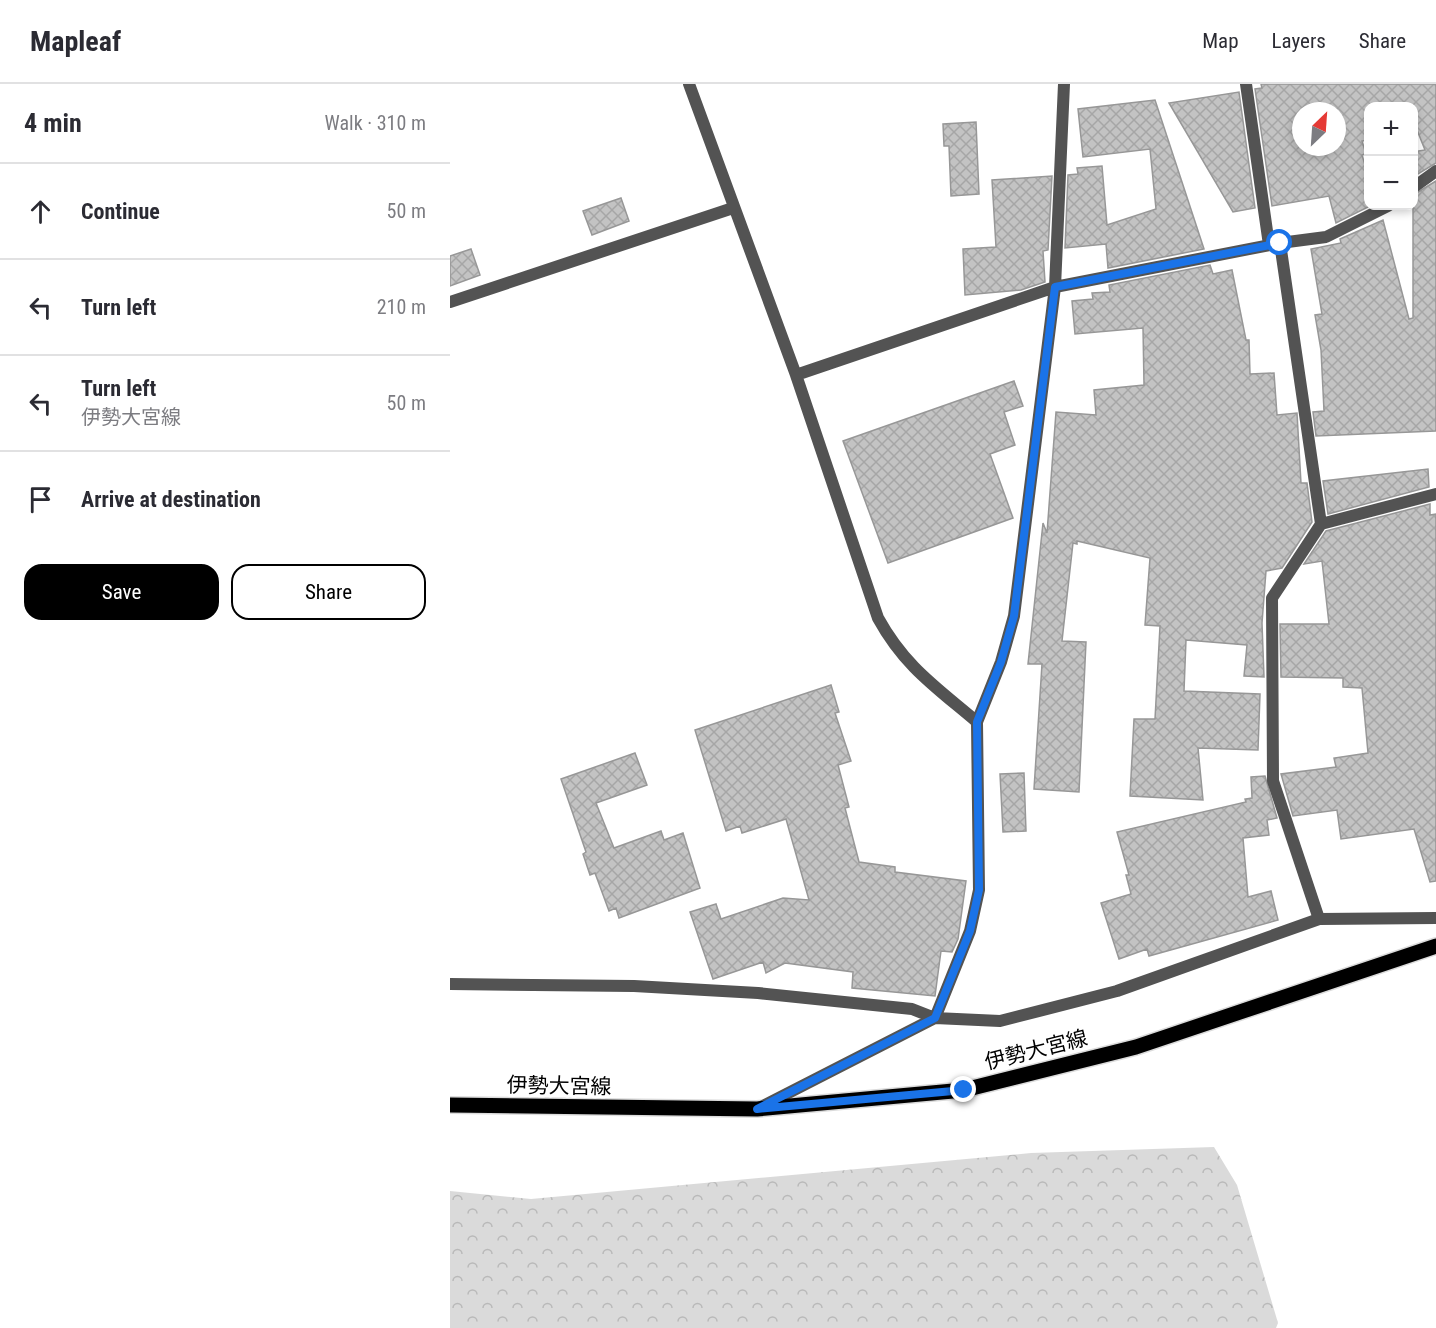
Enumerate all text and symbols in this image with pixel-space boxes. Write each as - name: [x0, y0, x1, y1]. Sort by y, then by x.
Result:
- text: Mapleaf: [30, 25, 121, 58]
- text: Map: [1202, 29, 1239, 53]
- text: Layers: [1272, 29, 1326, 53]
- text: Share: [1359, 29, 1406, 53]
- north arrow: [1292, 102, 1346, 156]
- map controls: [1364, 102, 1418, 210]
- button: +: [1364, 102, 1418, 156]
- text: 4 min: [24, 108, 82, 138]
- text: Walk · 310 m: [325, 111, 426, 135]
- button: −: [1364, 156, 1418, 210]
- icon: ahead: [24, 195, 57, 228]
- text: Continue: [81, 199, 160, 224]
- text: 50 m: [387, 199, 426, 223]
- route start: [1266, 229, 1292, 255]
- icon: left: [24, 291, 57, 324]
- text: Turn left: [81, 295, 156, 320]
- text: 210 m: [377, 295, 426, 319]
- text: Turn left: [81, 376, 156, 401]
- icon: left: [24, 387, 57, 420]
- text: 50 m: [387, 391, 426, 415]
- text: 伊勢大宮線: [81, 405, 181, 429]
- icon: arrive: [24, 483, 57, 516]
- text: Arrive at destination: [81, 487, 261, 512]
- button: Save: [24, 564, 219, 620]
- button: Share: [231, 564, 426, 620]
- street label: 伊勢大宮線: [982, 1026, 1090, 1074]
- street label: 伊勢大宮線: [506, 1073, 612, 1099]
- route end: [950, 1076, 976, 1102]

